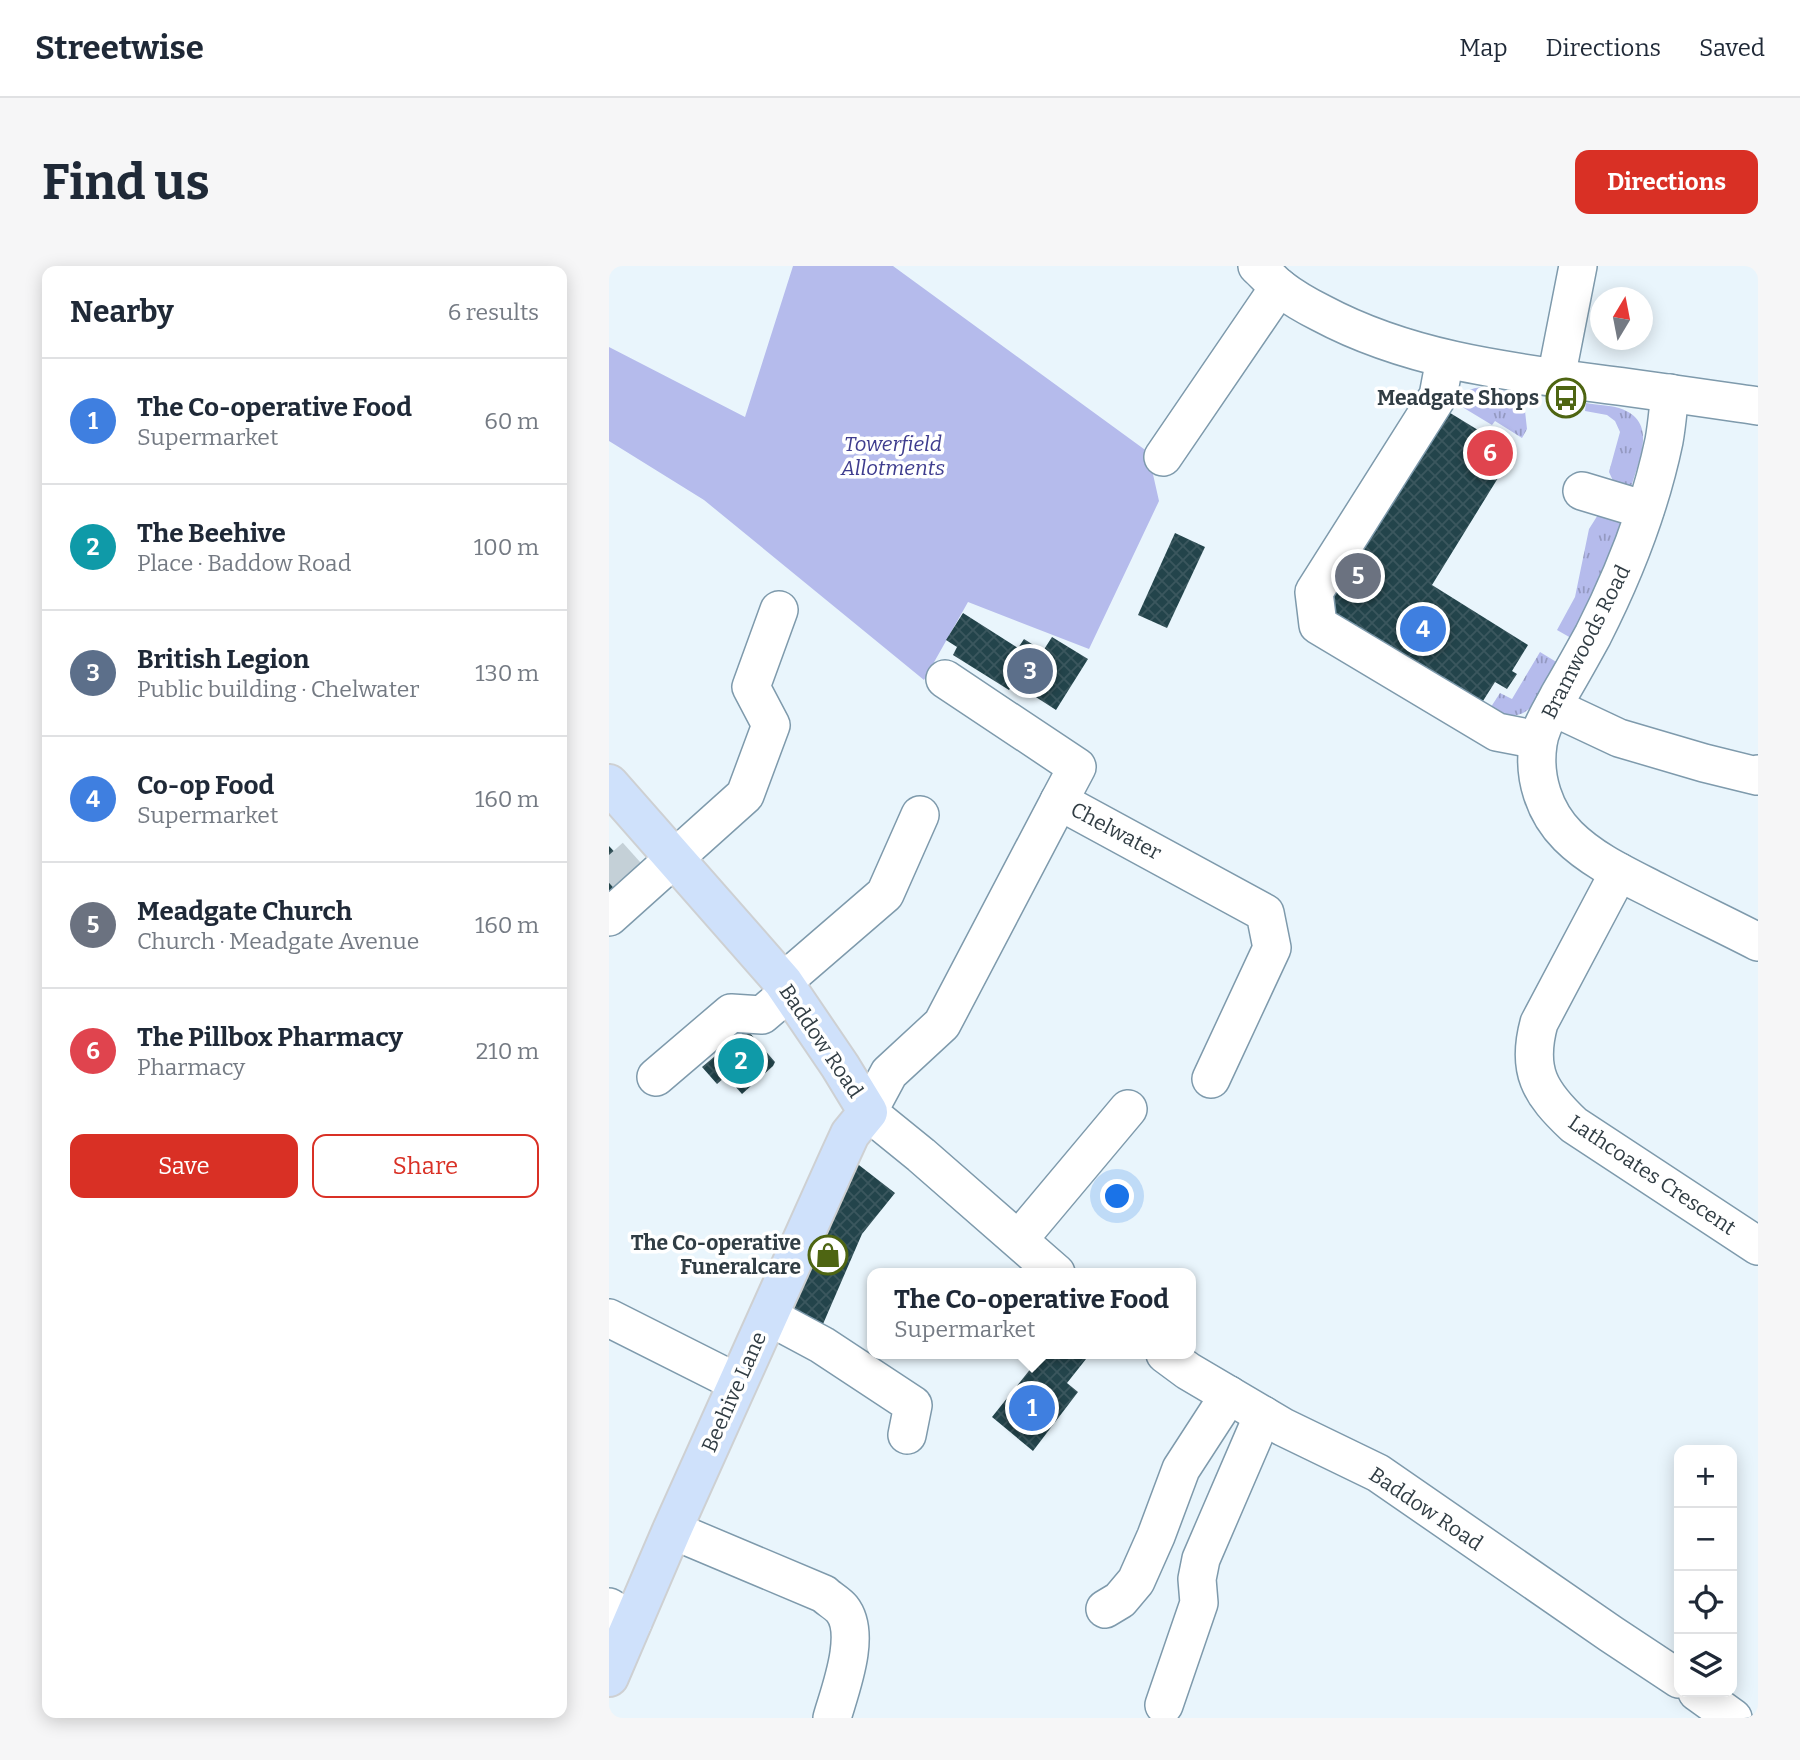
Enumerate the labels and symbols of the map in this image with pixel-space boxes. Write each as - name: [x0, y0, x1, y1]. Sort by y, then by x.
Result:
- north arrow: [1590, 287, 1653, 350]
- bus stop icon: Meadgate Shops: [1545, 377, 1587, 419]
- place label: Meadgate Shops: [1377, 385, 1539, 411]
- pin: 6: [1467, 427, 1513, 479]
- park label: Towerfield Allotments: [840, 431, 945, 481]
- pin: 5: [1335, 550, 1381, 602]
- street label: Bramwoods Road: [1536, 561, 1636, 723]
- pin: 4: [1400, 603, 1446, 655]
- pin: 3: [1007, 645, 1053, 697]
- street label: Chelwater: [1066, 796, 1166, 866]
- street label: Baddow Road: [773, 979, 869, 1103]
- pin: 2: [718, 1035, 764, 1087]
- street label: Lathcoates Crescent: [1563, 1109, 1741, 1241]
- your location: [1100, 1179, 1134, 1213]
- place label: The Co-operative Funeralcare: [631, 1230, 801, 1280]
- shop icon: The Co-operative Funeralcare: [807, 1234, 849, 1276]
- street label: Beehive Lane: [696, 1328, 772, 1456]
- pin: 1: [1009, 1382, 1055, 1434]
- street label: Baddow Road: [1364, 1461, 1488, 1557]

